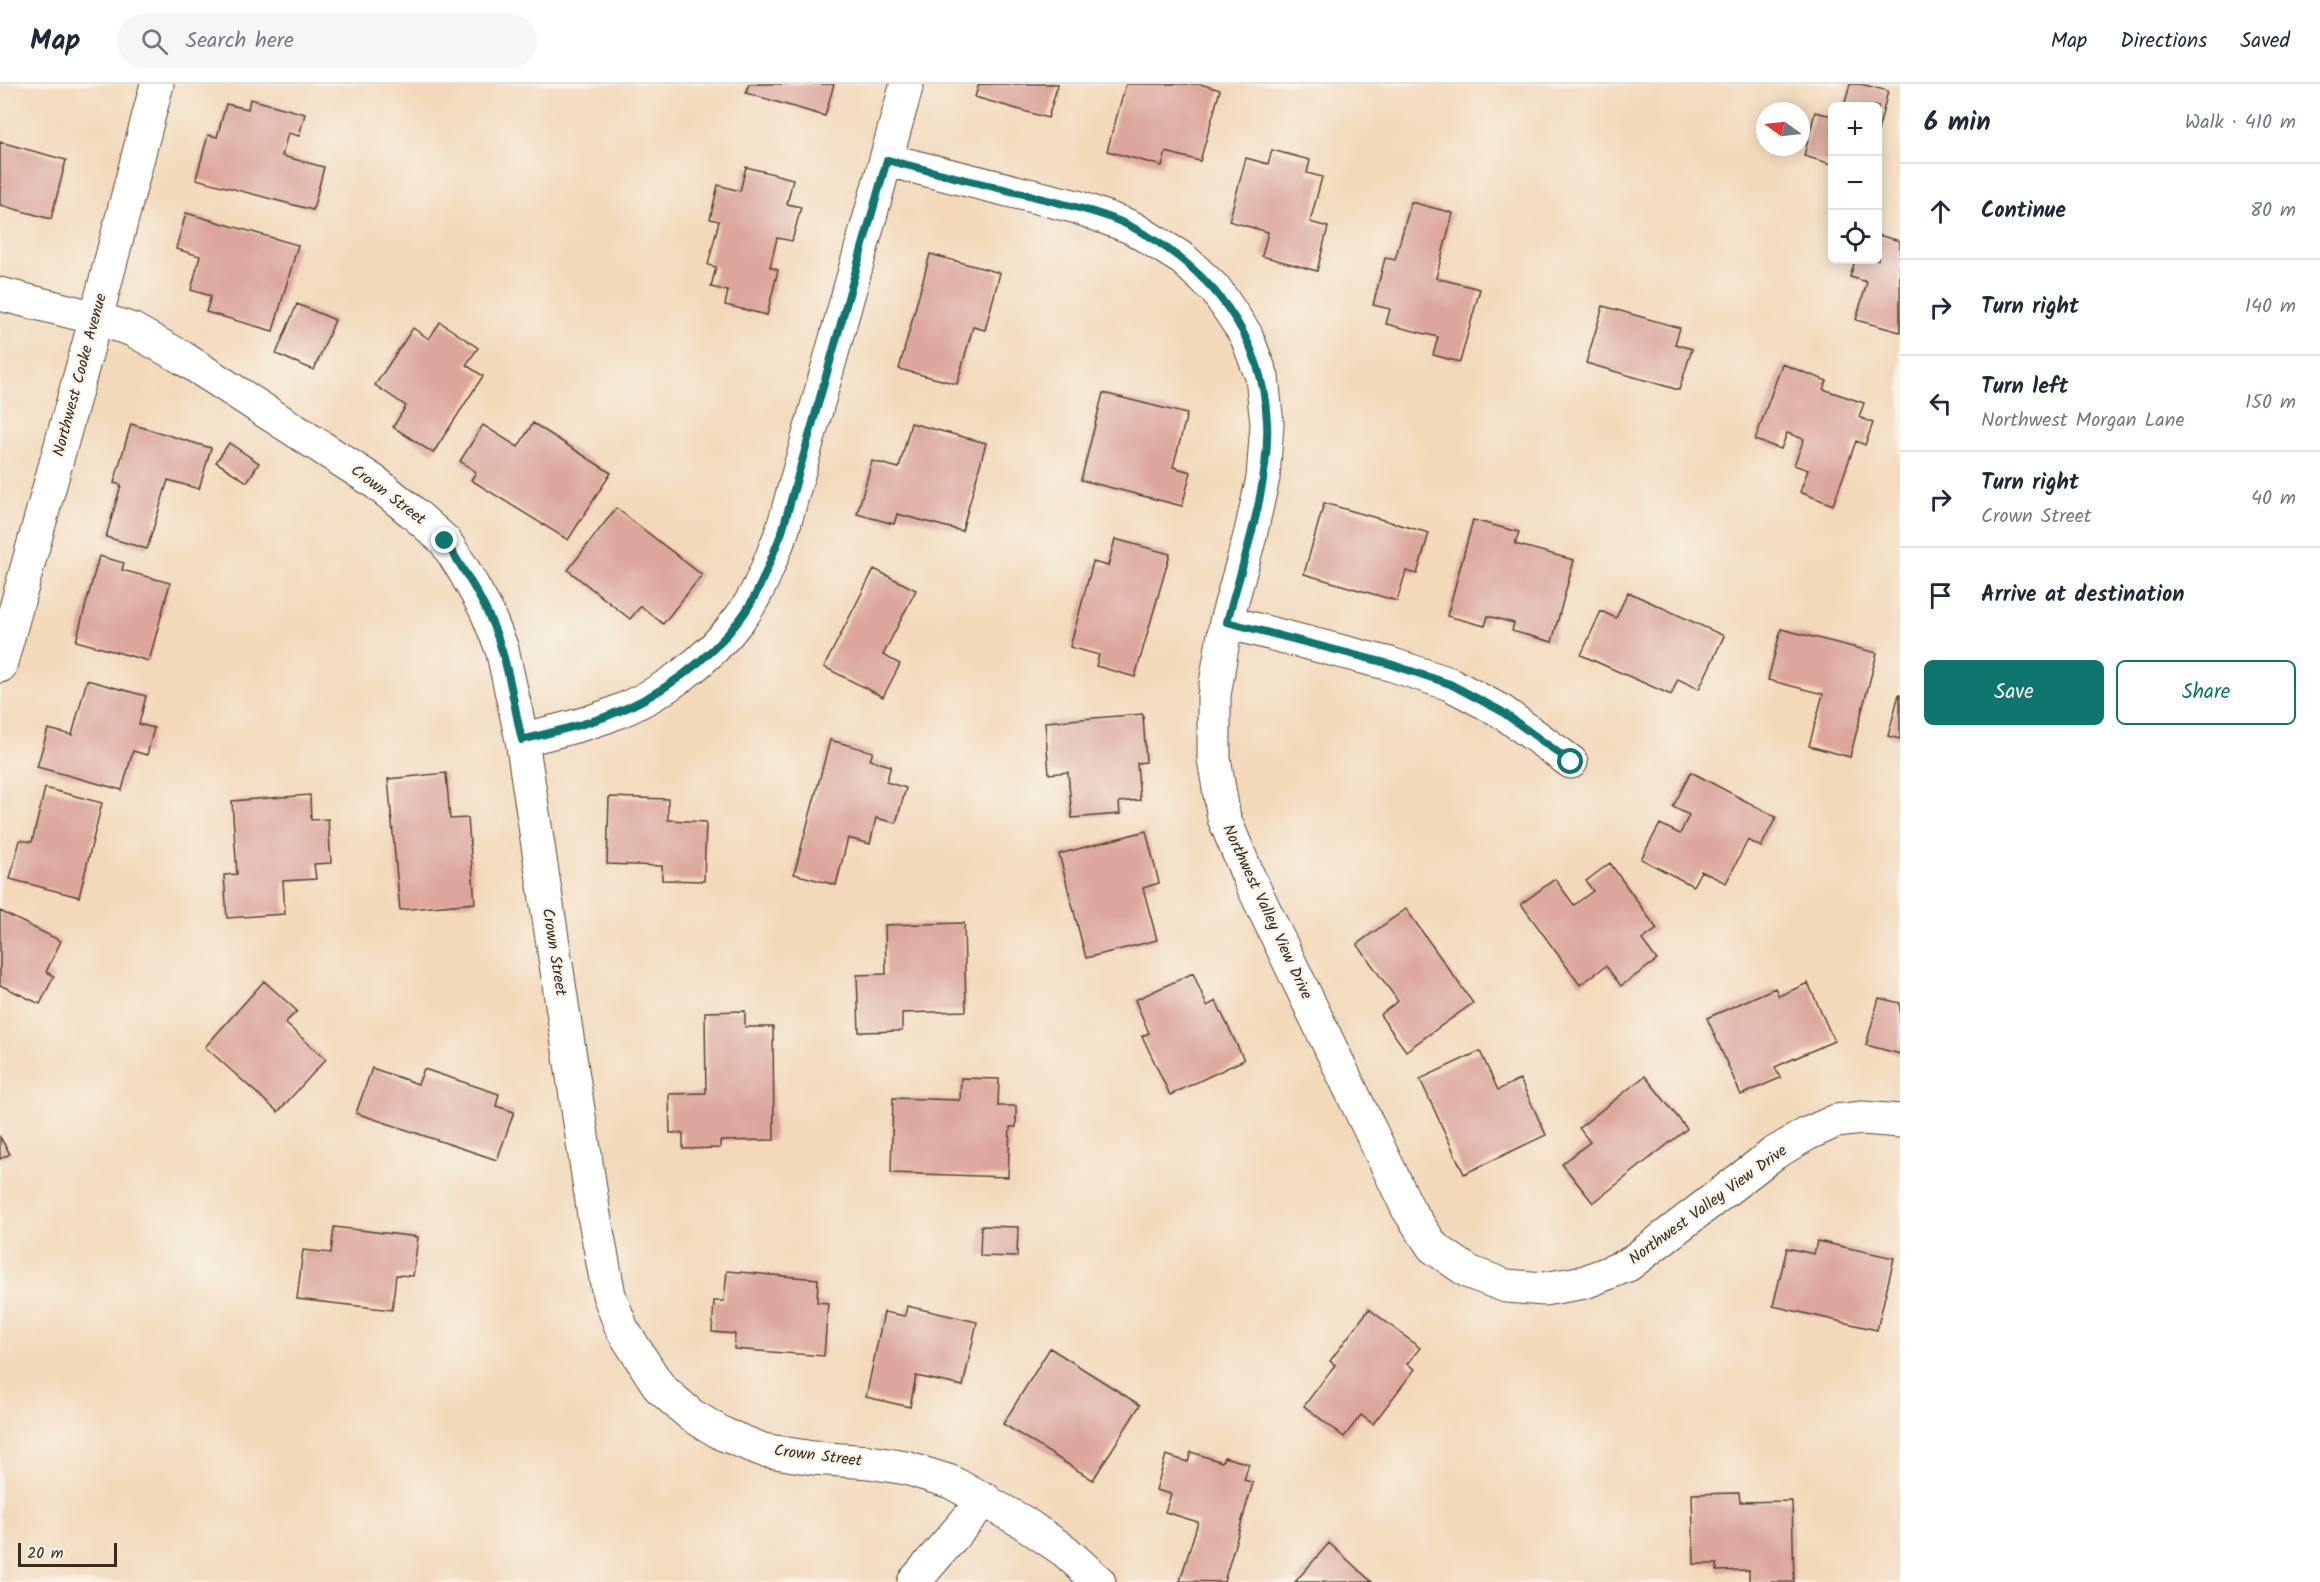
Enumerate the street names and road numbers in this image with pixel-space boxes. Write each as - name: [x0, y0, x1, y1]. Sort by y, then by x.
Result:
- street label: Northwest Cooke Avenue: [46, 291, 114, 459]
- street label: Crown Street: [345, 458, 431, 532]
- street label: Northwest Valley View Drive: [1215, 820, 1319, 1004]
- street label: Crown Street: [535, 906, 573, 998]
- street label: Northwest Valley View Drive: [1624, 1139, 1792, 1271]
- street label: Crown Street: [773, 1438, 864, 1474]

